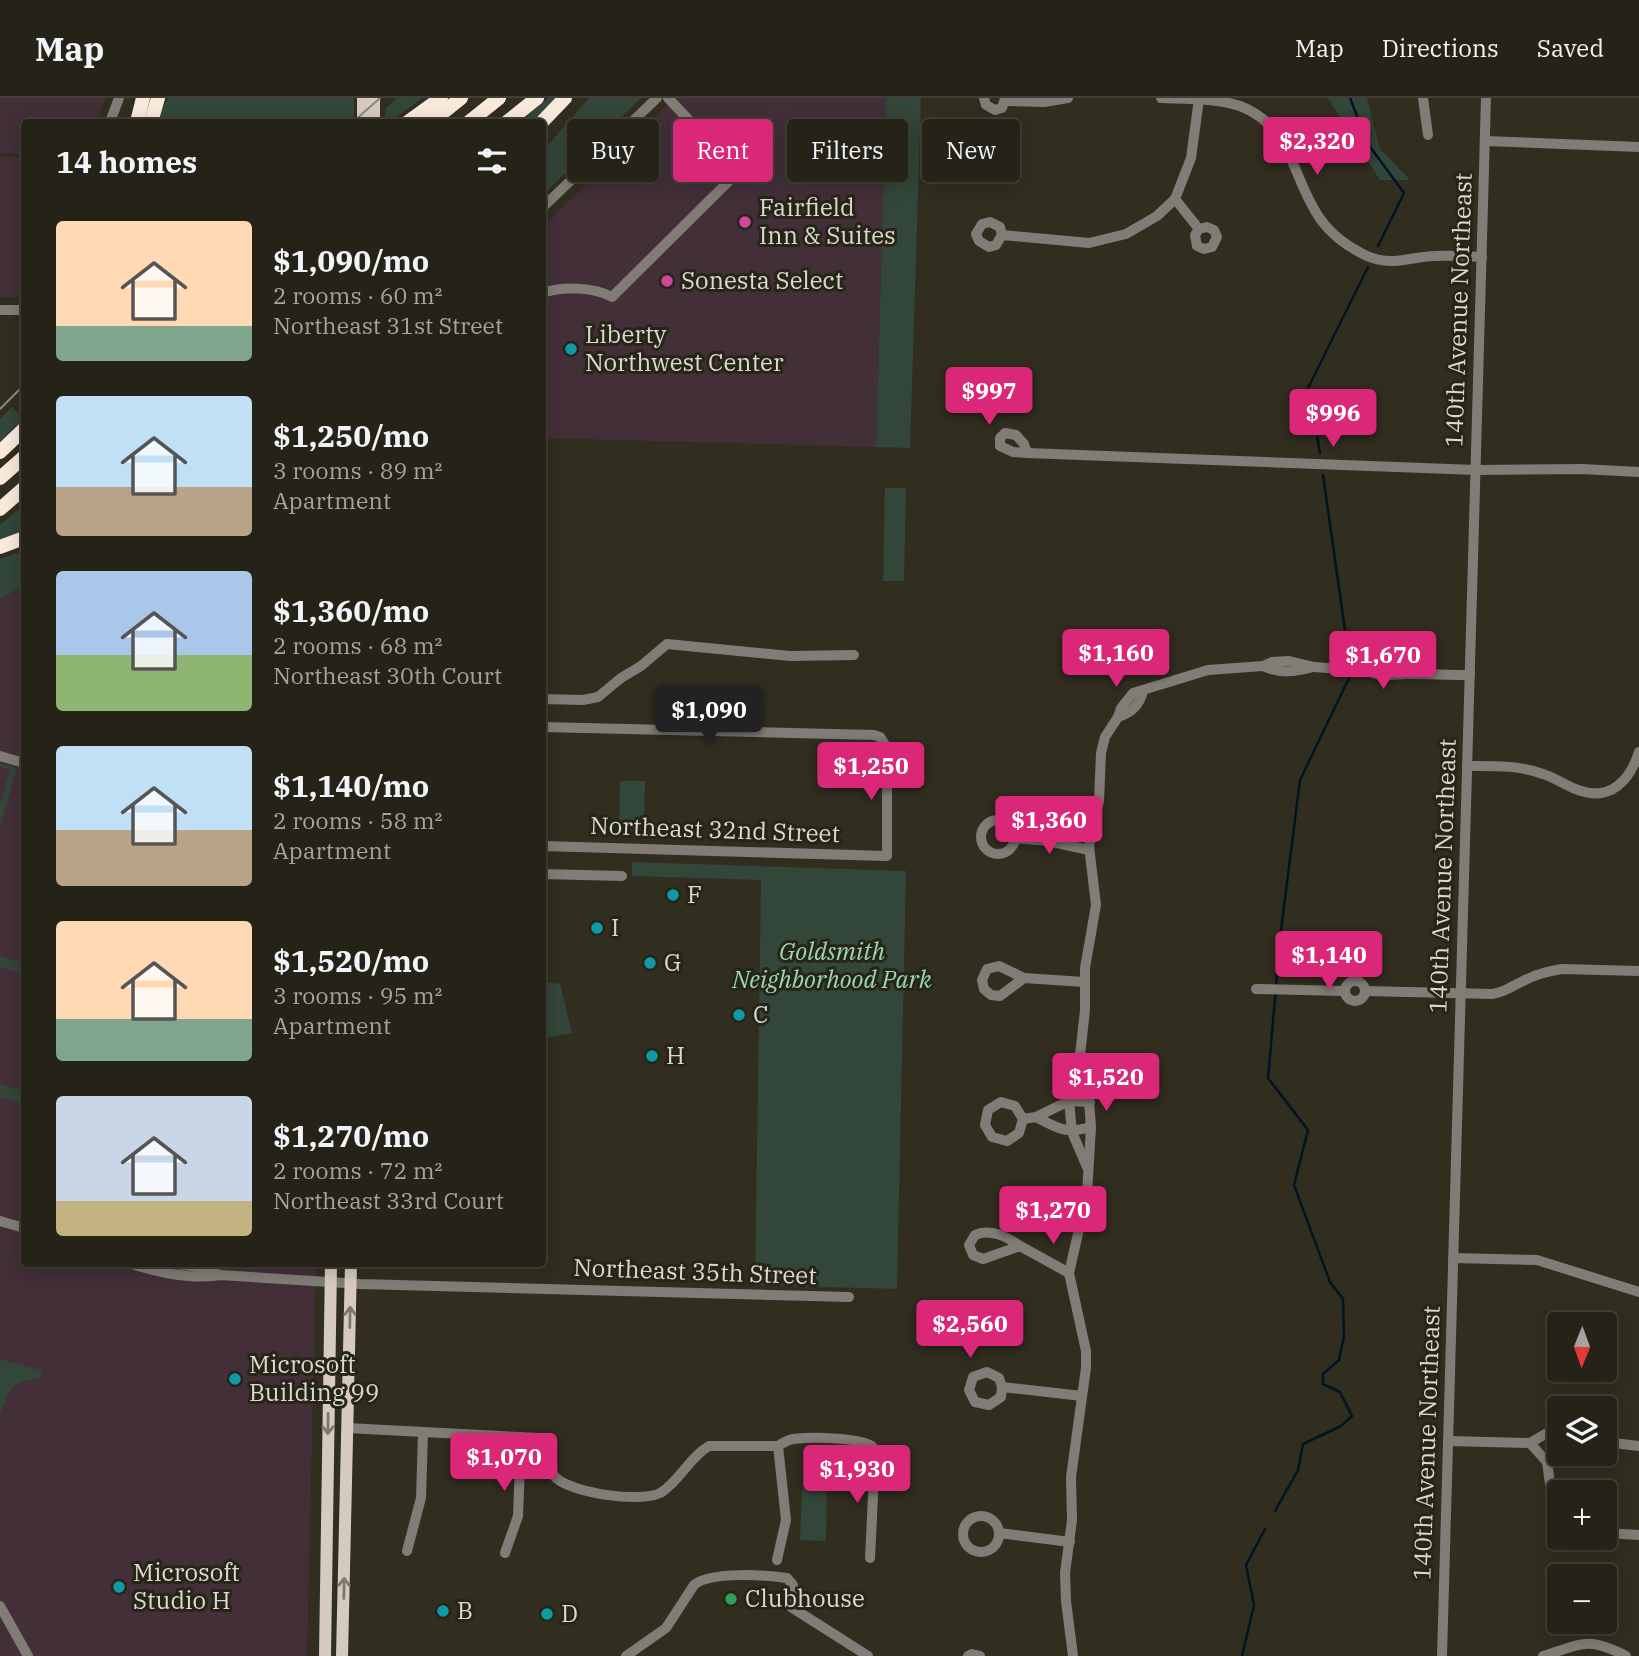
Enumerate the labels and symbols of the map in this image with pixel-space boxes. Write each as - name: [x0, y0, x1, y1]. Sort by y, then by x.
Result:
- pin: $2,320: [1260, 118, 1374, 177]
- street label: 140th Avenue Northeast: [1437, 172, 1479, 448]
- place label: Fairfield Inn & Suites: [759, 191, 896, 251]
- marker: Fairfield Inn & Suites: [737, 214, 753, 230]
- place label: Sonesta Select: [681, 264, 843, 296]
- marker: Sonesta Select: [659, 273, 675, 289]
- place label: Liberty Northwest Center: [585, 318, 784, 378]
- marker: Liberty Northwest Center: [563, 341, 579, 357]
- pin: $997: [948, 368, 1030, 427]
- pin: $996: [1292, 390, 1374, 449]
- pin: $1,160: [1059, 630, 1173, 689]
- pin: $1,670: [1326, 632, 1440, 691]
- pin: $1,090: [652, 686, 766, 746]
- street label: 140th Avenue Northeast: [1421, 738, 1463, 1014]
- pin: $1,250: [814, 742, 928, 802]
- pin: $1,360: [992, 796, 1106, 856]
- street label: Northeast 32nd Street: [590, 809, 840, 849]
- place label: F: [687, 878, 702, 910]
- marker: F: [665, 887, 681, 903]
- place label: I: [611, 911, 619, 943]
- marker: I: [589, 920, 605, 936]
- pin: $1,140: [1272, 932, 1386, 991]
- park label: Goldsmith Neighborhood Park: [731, 935, 932, 995]
- place label: G: [664, 946, 681, 978]
- marker: G: [642, 955, 658, 971]
- place label: C: [753, 998, 769, 1030]
- marker: C: [731, 1007, 747, 1023]
- place label: H: [666, 1039, 685, 1071]
- marker: H: [644, 1048, 660, 1064]
- pin: $1,520: [1049, 1054, 1163, 1113]
- pin: $1,270: [996, 1186, 1110, 1246]
- street label: Northeast 35th Street: [573, 1251, 817, 1291]
- pin: $2,560: [913, 1300, 1027, 1360]
- street label: 140th Avenue Northeast: [1405, 1305, 1447, 1581]
- one-way arrow: [343, 1306, 357, 1329]
- north arrow: [1547, 1312, 1617, 1382]
- place label: Microsoft Building 99: [249, 1348, 379, 1408]
- marker: Microsoft Building 99: [227, 1371, 243, 1387]
- one-way arrow: [321, 1412, 335, 1435]
- pin: $1,070: [447, 1434, 561, 1493]
- pin: $1,930: [800, 1446, 914, 1505]
- place label: Microsoft Studio H: [133, 1556, 240, 1616]
- one-way arrow: [337, 1577, 350, 1600]
- marker: Microsoft Studio H: [111, 1579, 127, 1595]
- place label: Clubhouse: [745, 1582, 865, 1614]
- marker: Clubhouse: [723, 1591, 739, 1607]
- place label: B: [457, 1594, 473, 1626]
- place label: D: [561, 1597, 578, 1629]
- marker: B: [435, 1603, 451, 1619]
- marker: D: [539, 1606, 555, 1622]

